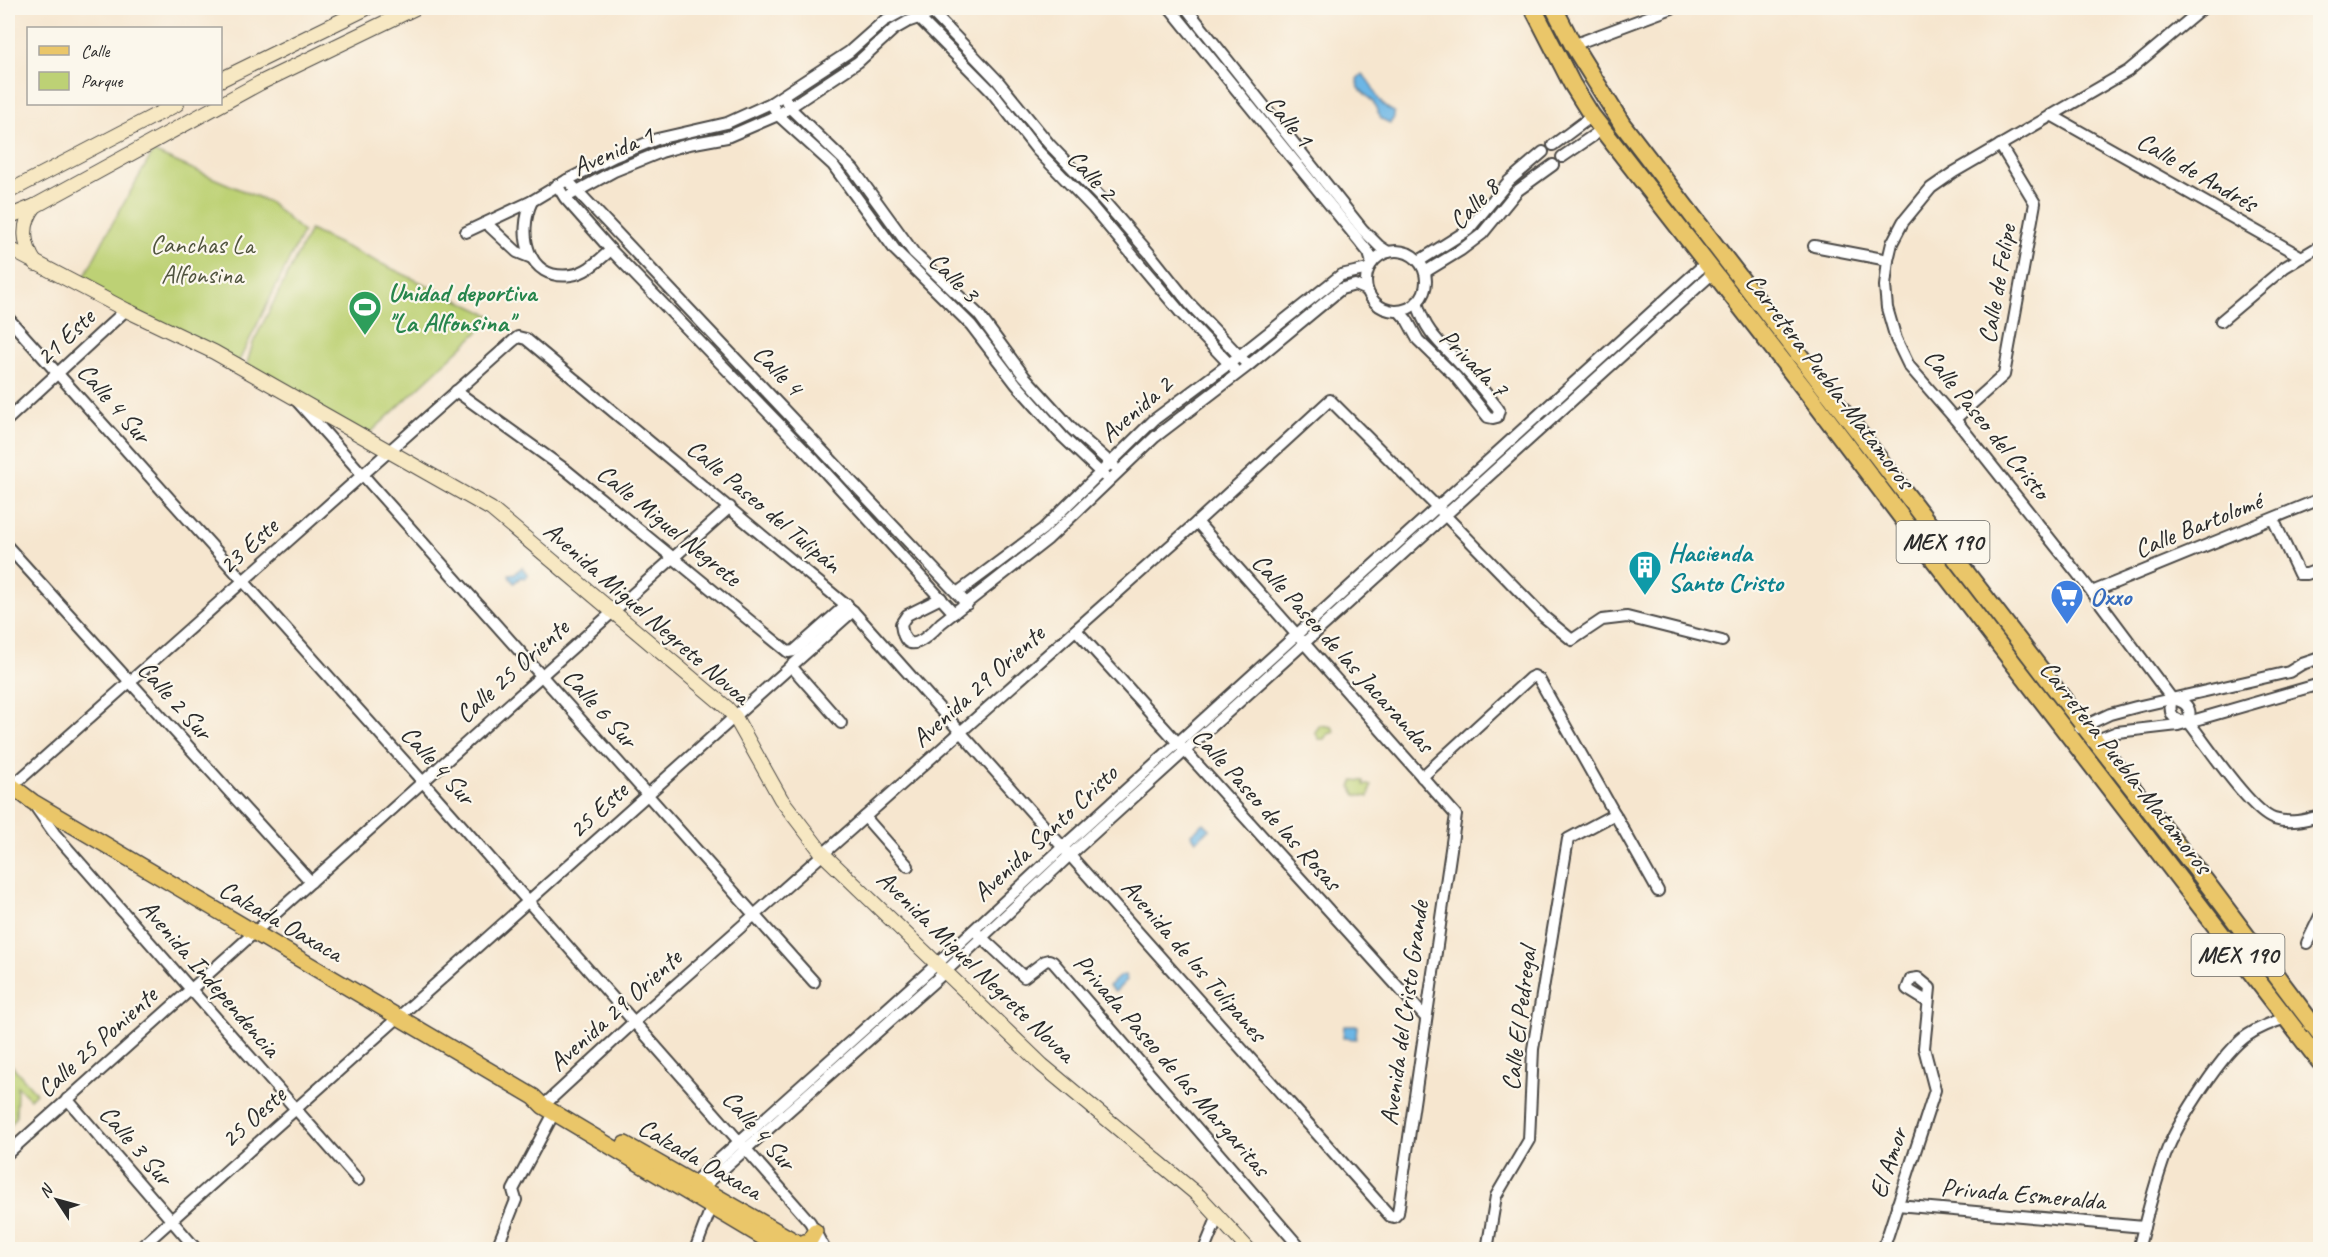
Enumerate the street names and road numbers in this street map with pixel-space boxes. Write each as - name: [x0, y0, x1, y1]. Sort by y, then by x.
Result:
- street label: Calle 1: [1257, 88, 1321, 155]
- street label: Avenida 1: [567, 118, 660, 183]
- street label: Calle de Andrés: [2131, 124, 2265, 221]
- street label: Calle 2: [1060, 142, 1126, 209]
- street label: Calle 8: [1442, 170, 1508, 237]
- street label: Calle de Felipe: [1970, 221, 2024, 346]
- street label: Calle 3: [922, 245, 988, 311]
- street label: Carretera Puebla-Matamoros: [1738, 267, 1923, 497]
- street label: 21 Este: [28, 300, 103, 373]
- street label: Privada 7: [1433, 322, 1516, 405]
- street label: Calle 4: [746, 337, 812, 404]
- street label: Calle Paseo del Cristo: [1916, 342, 2060, 508]
- street label: Calle 4 Sur: [70, 356, 160, 452]
- street label: Avenida 2: [1093, 367, 1181, 449]
- street label: Calle Paseo del Tulipán: [680, 432, 849, 581]
- street label: Calle Miguel Negrete: [590, 457, 749, 594]
- street label: Calle Bartolomé: [2129, 483, 2270, 566]
- street label: 23 Este: [211, 509, 287, 581]
- street label: Avenida Miguel Negrete Novoa: [537, 514, 759, 713]
- road number: MEX 190: [1896, 521, 1990, 563]
- street label: Calle Paseo de las Jacarandas: [1245, 546, 1443, 761]
- street label: Calle 25 Oriente: [448, 610, 577, 731]
- street label: Avenida 29 Oriente: [905, 617, 1053, 754]
- street label: Calle 2 Sur: [131, 653, 221, 749]
- street label: Carretera Puebla-Matamoros: [2032, 654, 2221, 882]
- street label: Calle 6 Sur: [556, 661, 646, 757]
- street label: Calle 4 Sur: [394, 718, 484, 814]
- street label: Calle Paseo de las Rosas: [1185, 720, 1351, 899]
- street label: Avenida Santo Cristo: [965, 756, 1126, 909]
- street label: 25 Este: [561, 773, 637, 845]
- street label: Avenida Miguel Negrete Novoa: [870, 863, 1084, 1071]
- street label: Calzada Oaxaca: [213, 872, 351, 971]
- street label: Avenida de los Tulipanes: [1114, 872, 1275, 1050]
- street label: Avenida Independencia: [132, 892, 289, 1065]
- street label: Avenida del Cristo Grande: [1372, 897, 1436, 1127]
- road number: MEX 190: [2192, 934, 2284, 976]
- street label: Avenida 29 Oriente: [542, 941, 690, 1078]
- street label: Calle El Pedregal: [1494, 941, 1545, 1093]
- street label: Privada Paseo de las Margaritas: [1066, 947, 1279, 1185]
- street label: Calle 25 Poniente: [30, 977, 166, 1105]
- street label: 25 Oeste: [213, 1078, 294, 1155]
- street label: Calle 4 Sur: [715, 1083, 805, 1179]
- street label: Calle 3 Sur: [92, 1098, 182, 1194]
- street label: Calzada Oaxaca: [632, 1110, 770, 1209]
- street label: El Amor: [1861, 1121, 1916, 1202]
- street label: Privada Esmeralda: [1940, 1170, 2109, 1218]

